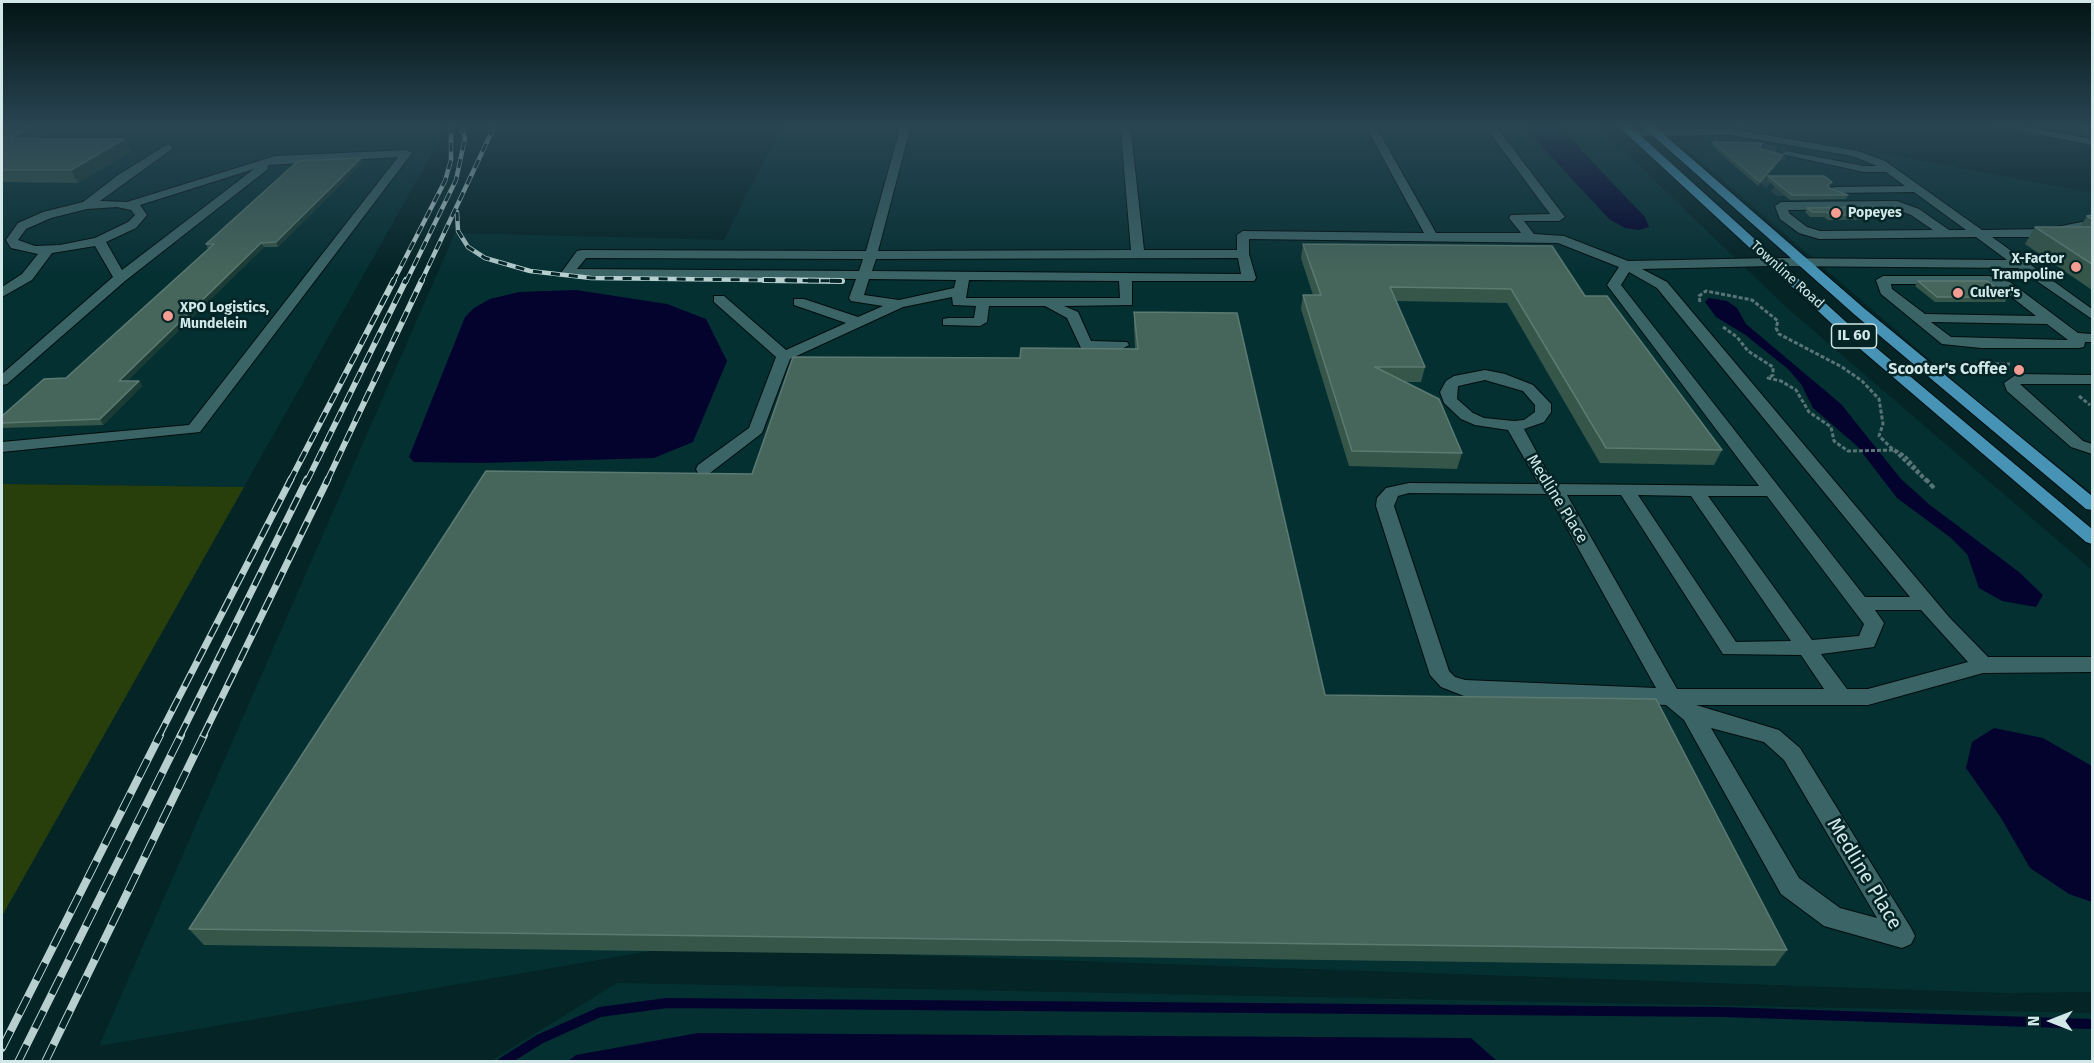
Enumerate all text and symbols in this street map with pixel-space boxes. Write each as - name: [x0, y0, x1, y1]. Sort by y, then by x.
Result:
- place label: Popeyes: [1848, 205, 1902, 221]
- marker: Popeyes: [1829, 206, 1843, 220]
- street label: Townline Road: [1747, 238, 1827, 312]
- place label: X-Factor Trampoline: [1992, 251, 2064, 284]
- marker: X-Factor Trampoline: [2069, 260, 2083, 274]
- place label: Culver's: [1970, 285, 2020, 301]
- marker: Culver's: [1951, 286, 1965, 300]
- place label: XPO Logistics, Mundelein: [180, 300, 269, 332]
- marker: XPO Logistics, Mundelein: [161, 309, 175, 323]
- road number: IL 60: [1832, 324, 1876, 348]
- place label: Scooter's Coffee: [1888, 360, 2007, 380]
- marker: Scooter's Coffee: [2012, 363, 2026, 377]
- street label: Medline Place: [1522, 451, 1592, 547]
- street label: Medline Place: [1821, 814, 1907, 934]
- north arrow: [2022, 991, 2082, 1051]
- text: N: [2024, 1016, 2043, 1026]

